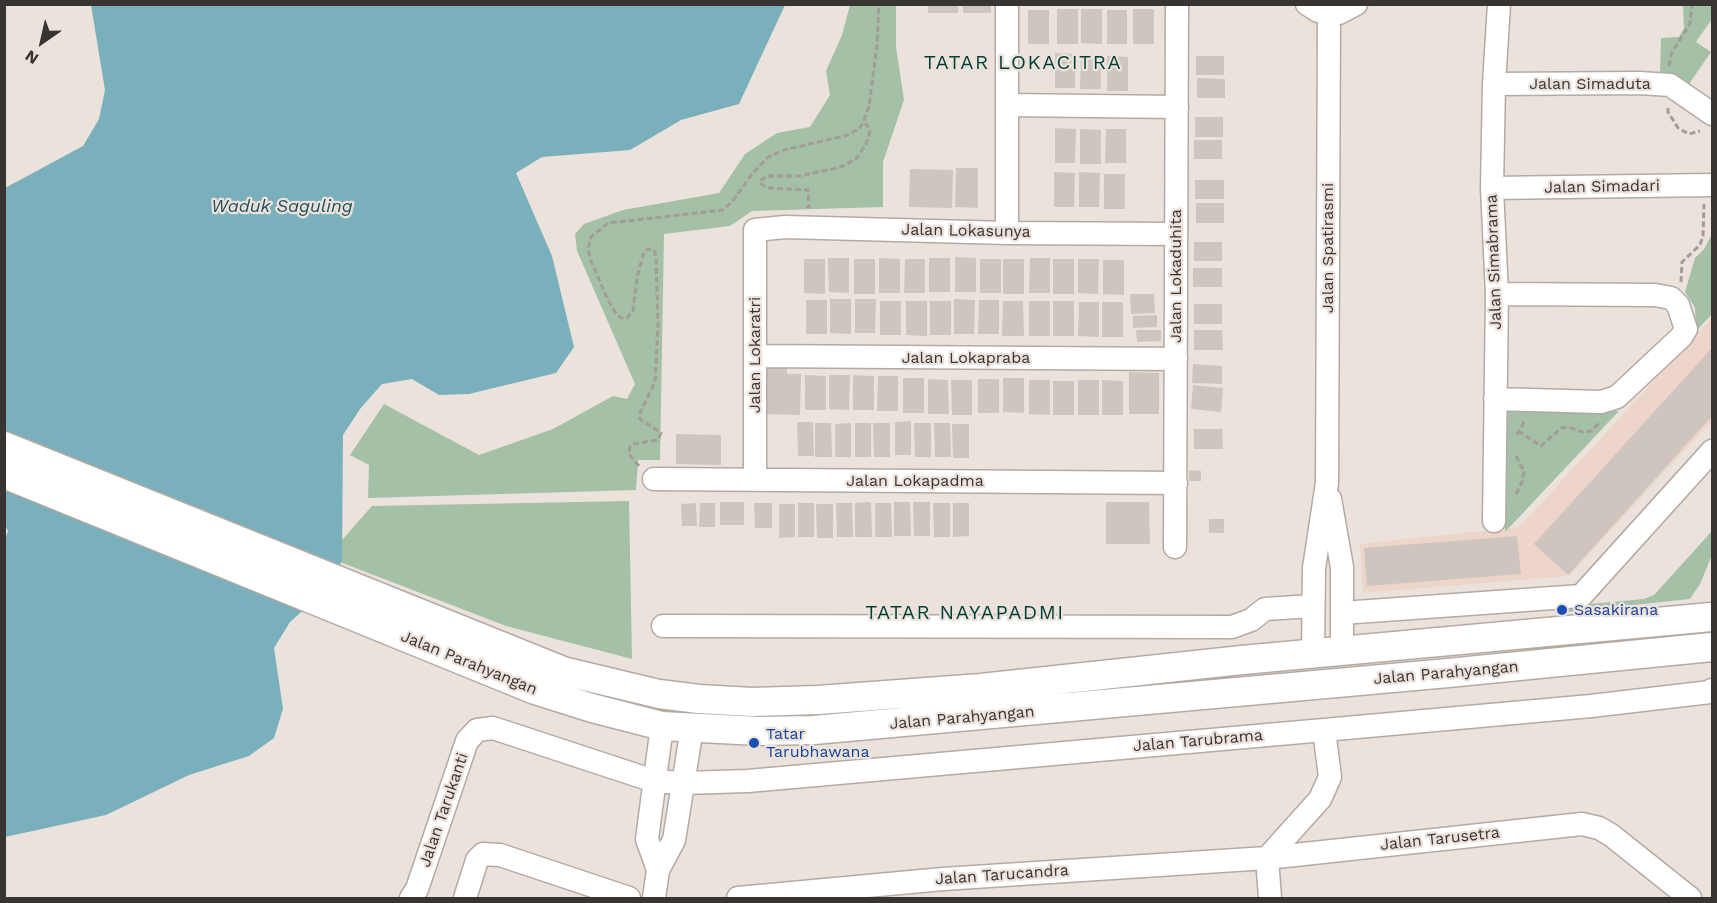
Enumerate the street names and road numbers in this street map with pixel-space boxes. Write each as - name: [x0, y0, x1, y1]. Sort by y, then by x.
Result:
- street label: Jalan Simaduta: [1529, 74, 1651, 94]
- street label: Jalan Simadari: [1544, 176, 1660, 198]
- street label: Jalan Spatirasmi: [1318, 183, 1338, 313]
- street label: Jalan Simabrama: [1482, 194, 1506, 330]
- street label: Jalan Lokaduhita: [1166, 209, 1186, 343]
- street label: Jalan Lokasunya: [901, 220, 1031, 242]
- street label: Jalan Lokaratri: [745, 297, 765, 413]
- street label: Jalan Lokapraba: [902, 348, 1030, 368]
- street label: Jalan Lokapadma: [846, 471, 984, 491]
- street label: Jalan Parahyangan: [398, 627, 540, 699]
- street label: Jalan Parahyangan: [1373, 657, 1519, 689]
- street label: Jalan Parahyangan: [889, 702, 1035, 734]
- street label: Jalan Tarubrama: [1132, 726, 1264, 756]
- street label: Jalan Tarukanti: [415, 750, 473, 870]
- street label: Jalan Tarusetra: [1379, 823, 1501, 855]
- street label: Jalan Tarucandra: [935, 861, 1069, 889]

